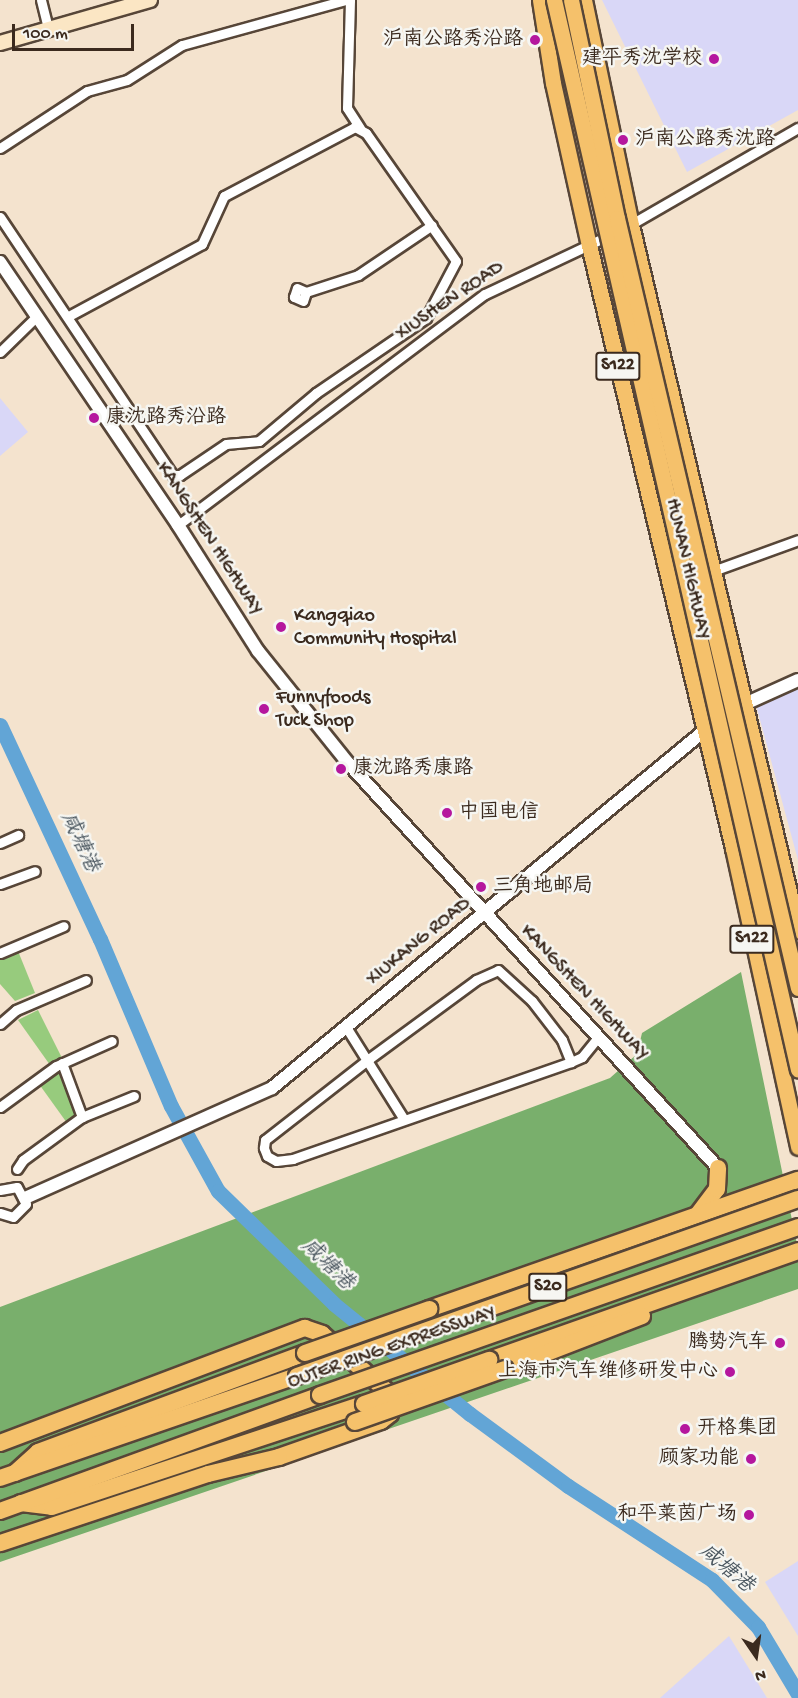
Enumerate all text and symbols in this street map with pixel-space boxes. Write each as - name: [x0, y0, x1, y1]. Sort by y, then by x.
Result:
- scale bar: [15, 12, 136, 50]
- text: 100 m: [23, 24, 68, 45]
- place label: 沪南公路秀沿路: [383, 28, 523, 52]
- marker: 沪南公路秀沿路: [528, 33, 542, 47]
- place label: 建平秀沈学校: [582, 47, 702, 71]
- marker: 建平秀沈学校: [707, 52, 721, 66]
- place label: 沪南公路秀沈路: [635, 128, 775, 152]
- marker: 沪南公路秀沈路: [616, 133, 630, 147]
- street label: XIUSHEN ROAD: [391, 256, 509, 346]
- road number: S122: [594, 351, 642, 381]
- place label: 康沈路秀沿路: [106, 406, 226, 430]
- marker: 康沈路秀沿路: [87, 411, 101, 425]
- street label: KANGSHEN HIGHWAY: [151, 458, 267, 620]
- street label: HUNAN HIGHWAY: [659, 496, 715, 642]
- place label: Kangqiao Community Hospital: [294, 604, 457, 651]
- marker: Kangqiao Community Hospital: [272, 618, 290, 636]
- place label: Funnyfoods Tuck Shop: [276, 686, 370, 733]
- marker: Funnyfoods Tuck Shop: [257, 702, 271, 716]
- place label: 康沈路秀康路: [353, 757, 473, 781]
- marker: 康沈路秀康路: [334, 762, 348, 776]
- place label: 中国电信: [459, 801, 539, 825]
- marker: 中国电信: [440, 806, 454, 820]
- water label: 咸塘港: [53, 809, 103, 877]
- place label: 三角地邮局: [493, 875, 593, 899]
- marker: 三角地邮局: [474, 880, 488, 894]
- street label: XIUKANG ROAD: [362, 893, 476, 991]
- street label: KANGSHEN HIGHWAY: [515, 920, 653, 1066]
- road number: S122: [728, 924, 776, 954]
- water label: 咸塘港: [295, 1235, 357, 1297]
- road number: S20: [527, 1272, 569, 1302]
- street label: OUTER RING EXPRESSWAY: [285, 1301, 499, 1395]
- place label: 腾势汽车: [688, 1331, 768, 1355]
- marker: 腾势汽车: [773, 1336, 787, 1350]
- place label: 上海市汽车维修研发中心: [498, 1360, 718, 1384]
- marker: 上海市汽车维修研发中心: [723, 1365, 737, 1379]
- place label: 开格集团: [697, 1417, 777, 1441]
- marker: 开格集团: [678, 1422, 692, 1436]
- place label: 顾家功能: [659, 1447, 739, 1471]
- marker: 顾家功能: [744, 1452, 758, 1466]
- place label: 和平莱茵广场: [617, 1503, 737, 1527]
- marker: 和平莱茵广场: [742, 1508, 756, 1522]
- water label: 咸塘港: [693, 1540, 757, 1600]
- north arrow: [726, 1626, 786, 1686]
- text: N: [753, 1664, 767, 1684]

